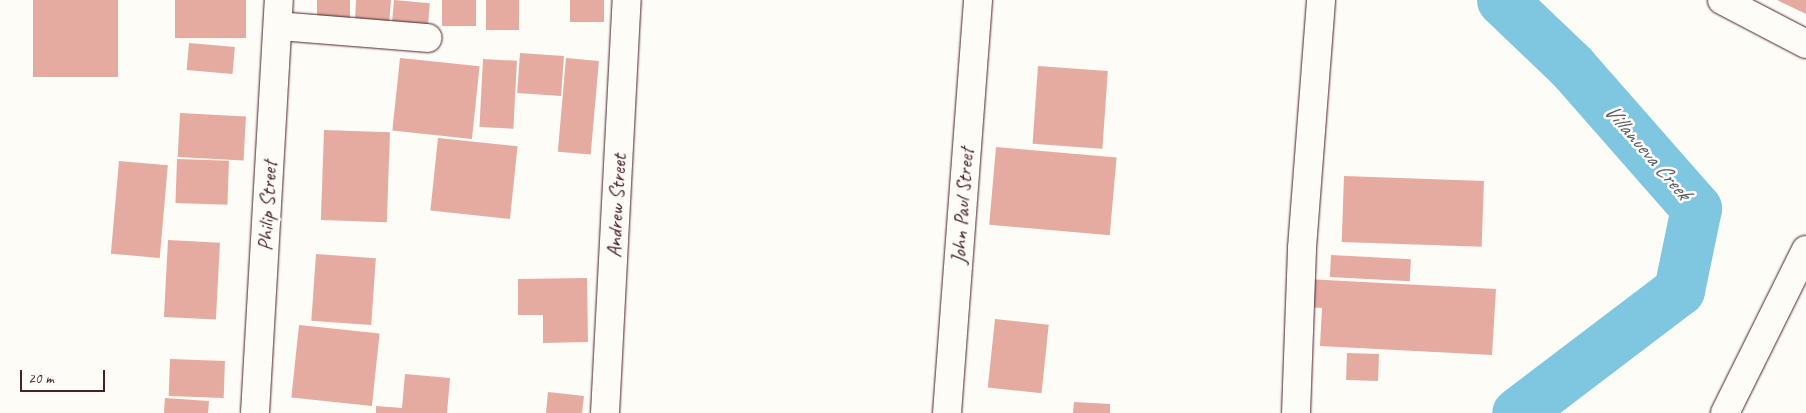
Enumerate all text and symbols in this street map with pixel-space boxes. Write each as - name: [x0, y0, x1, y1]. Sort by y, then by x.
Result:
- water label: Villanueva Creek: [1598, 99, 1696, 205]
- street label: John Paul Street: [945, 146, 979, 266]
- street label: Andrew Street: [601, 153, 631, 259]
- street label: Philip Street: [252, 160, 282, 252]
- scale bar: [22, 360, 108, 392]
- text: 20 m: [28, 369, 54, 388]

